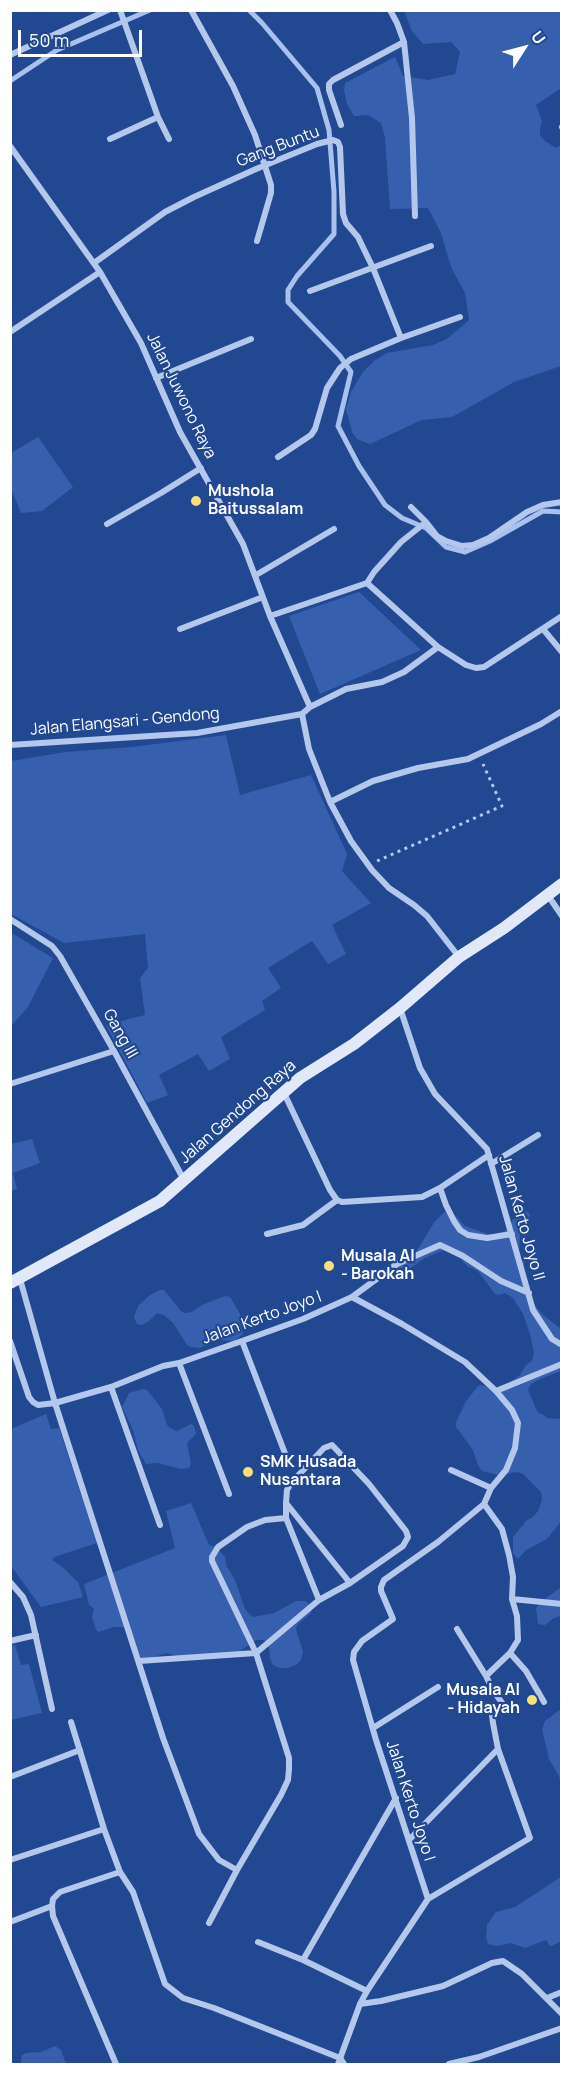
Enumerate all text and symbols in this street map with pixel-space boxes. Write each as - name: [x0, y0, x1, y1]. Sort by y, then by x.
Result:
- scale bar: [21, 18, 146, 56]
- north arrow: [494, 18, 554, 78]
- text: U: [526, 26, 551, 49]
- text: 50 m: [29, 28, 69, 52]
- street label: Gang Buntu: [234, 122, 322, 172]
- street label: Jalan Juwono Raya: [142, 330, 220, 462]
- place label: Mushola Baitussalam: [208, 482, 303, 520]
- marker: Mushola Baitussalam: [189, 494, 203, 508]
- street label: Jalan Elangsari - Gendong: [30, 704, 220, 740]
- street label: Gang III: [99, 1006, 141, 1062]
- street label: Jalan Gendong Raya: [176, 1056, 300, 1168]
- street label: Jalan Kerto Joyo II: [494, 1153, 548, 1283]
- place label: Musala Al - Barokah: [341, 1247, 415, 1285]
- marker: Musala Al - Barokah: [322, 1259, 336, 1273]
- street label: Jalan Kerto Joyo I: [200, 1288, 324, 1348]
- place label: SMK Husada Nusantara: [260, 1453, 356, 1491]
- marker: SMK Husada Nusantara: [241, 1465, 255, 1479]
- place label: Musala Al - Hidayah: [446, 1681, 520, 1719]
- marker: Musala Al - Hidayah: [525, 1693, 539, 1707]
- street label: Jalan Kerto Joyo I: [381, 1738, 439, 1864]

